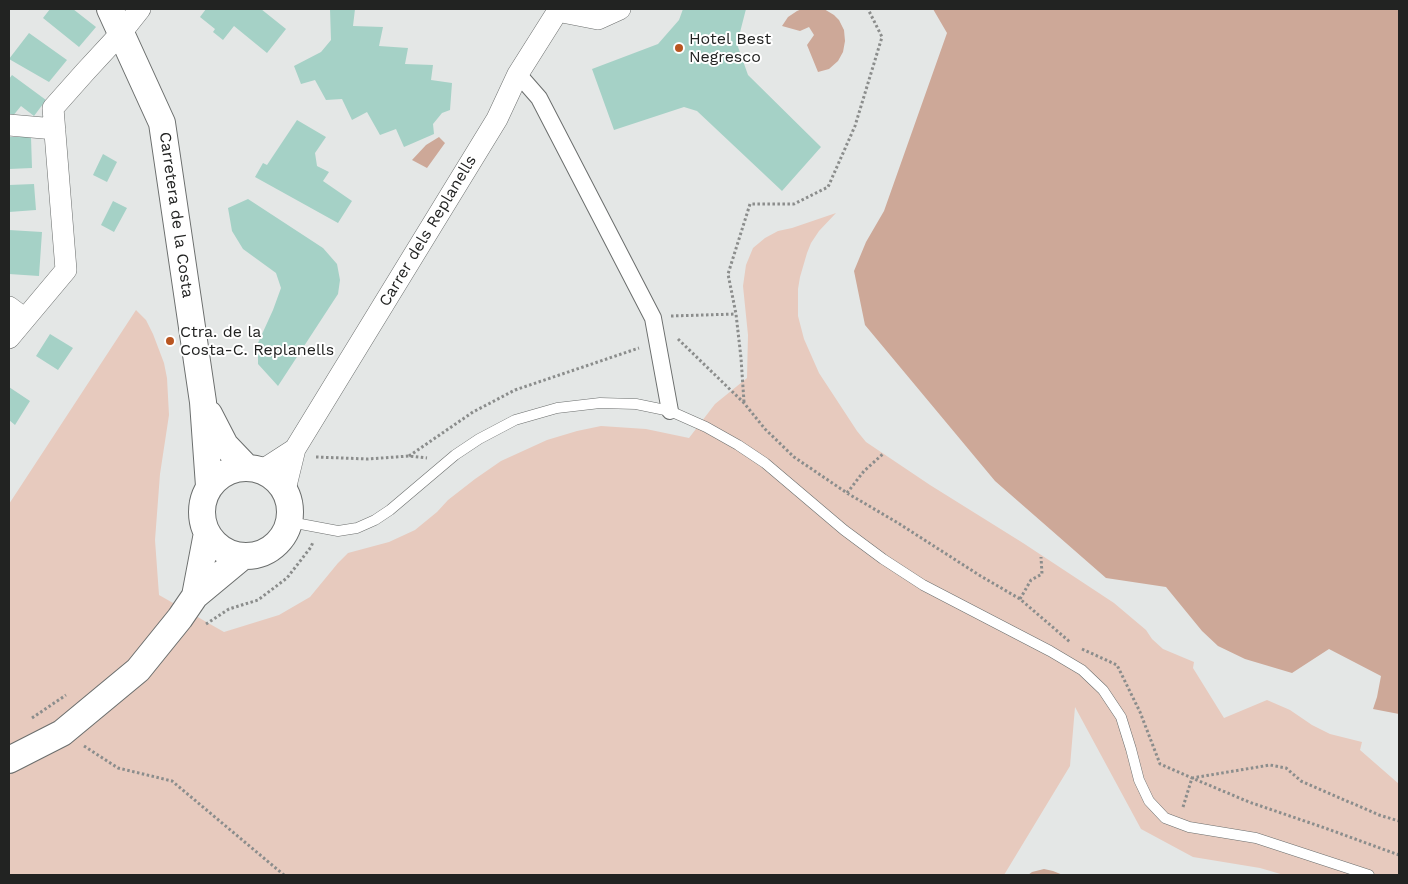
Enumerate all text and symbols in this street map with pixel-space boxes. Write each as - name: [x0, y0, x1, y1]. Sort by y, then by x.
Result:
- place label: Hotel Best Negresco: [689, 29, 771, 67]
- marker: Hotel Best Negresco: [673, 42, 685, 54]
- street label: Carretera de la Costa: [155, 131, 197, 299]
- street label: Carrer dels Replanells: [375, 152, 481, 310]
- place label: Ctra. de la Costa-C. Replanells: [180, 322, 334, 360]
- marker: Ctra. de la Costa-C. Replanells: [164, 335, 176, 347]

